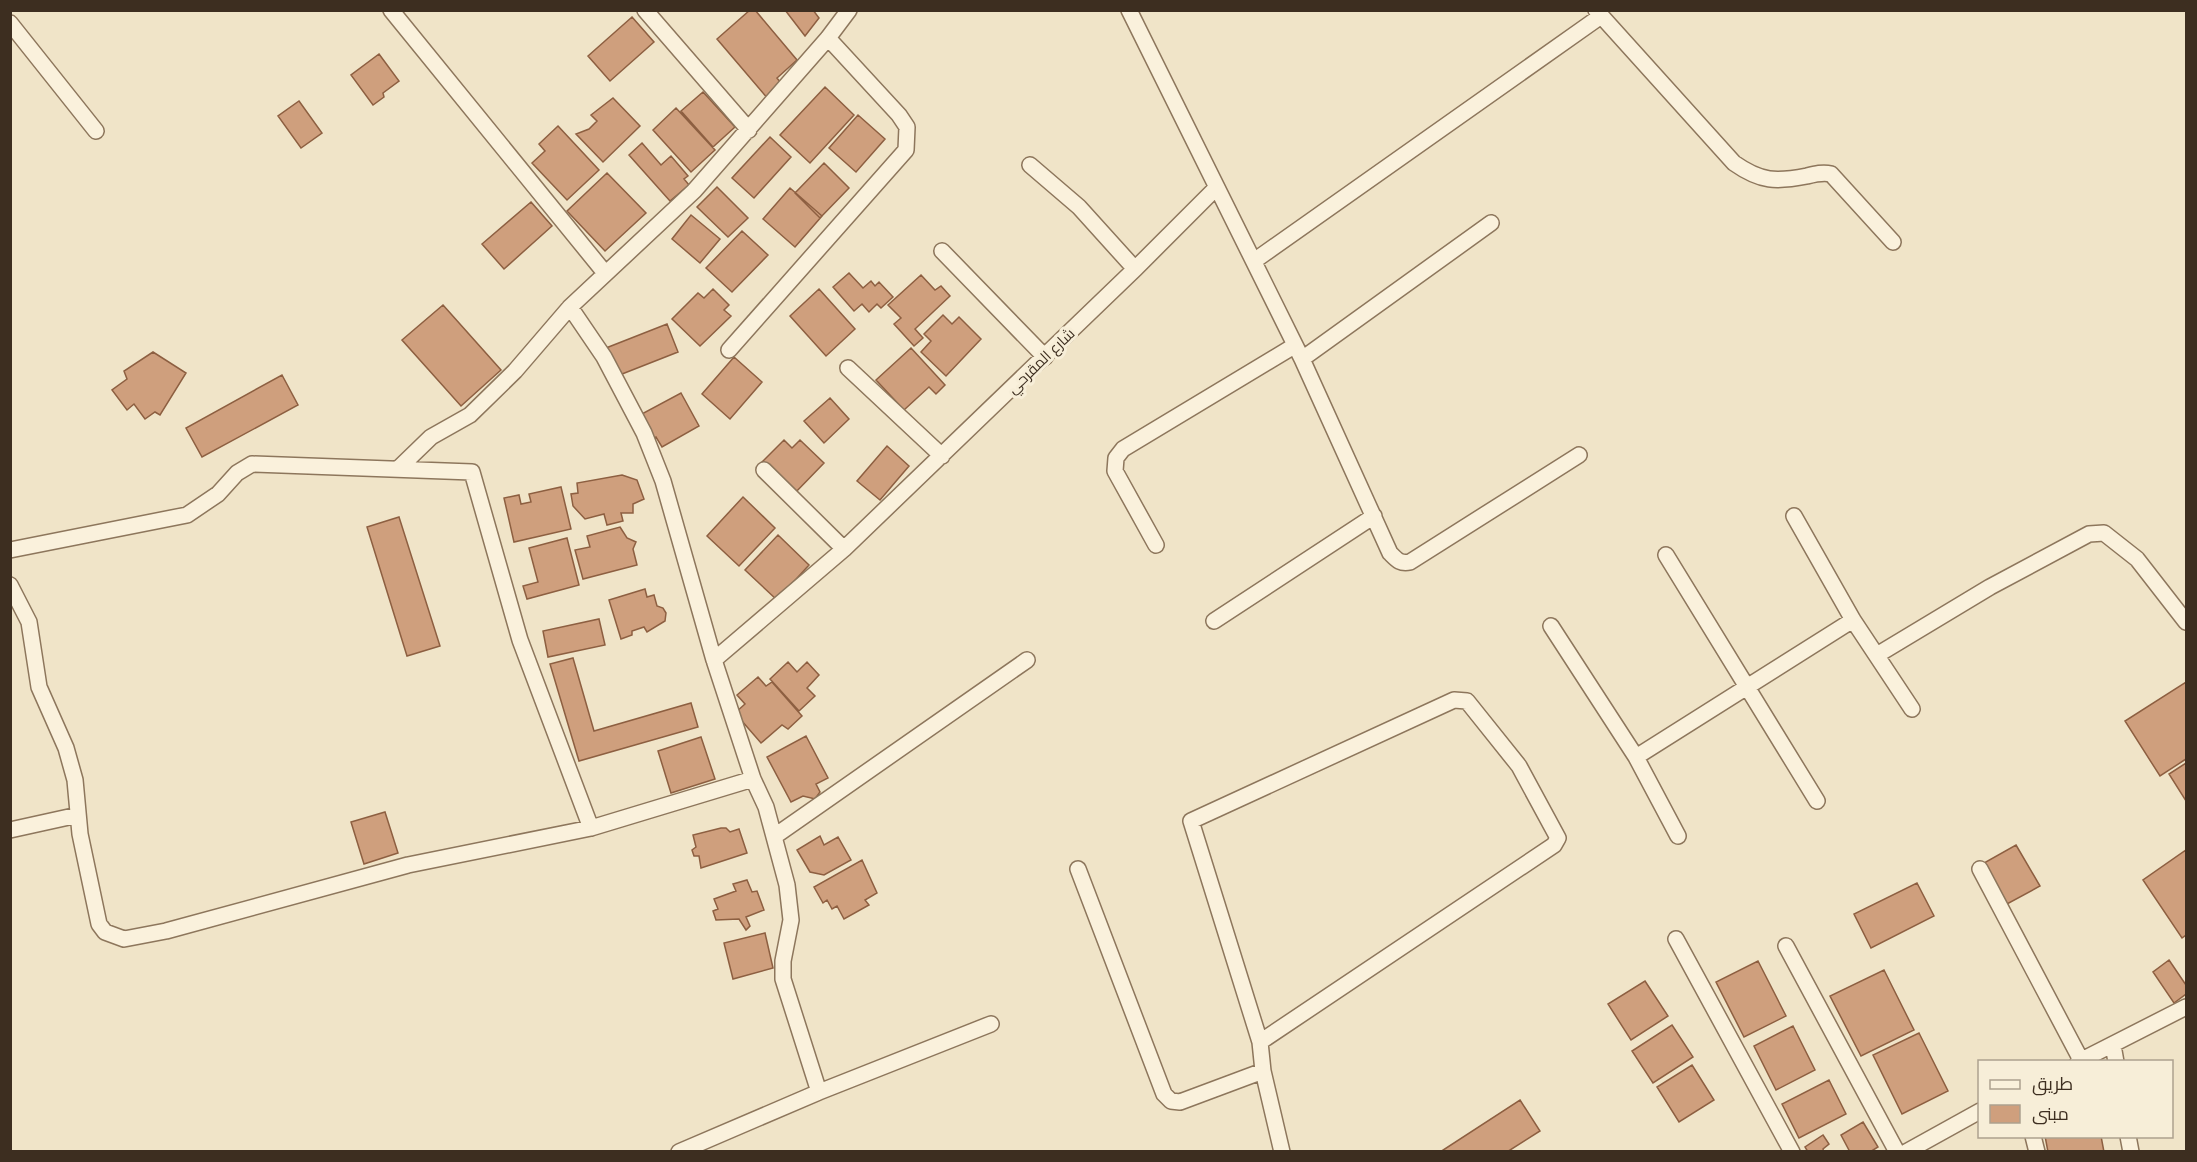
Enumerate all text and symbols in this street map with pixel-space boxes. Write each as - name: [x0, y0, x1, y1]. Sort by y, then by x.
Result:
- street label: شارع المقرحي: [1003, 324, 1080, 400]
- legend: [1978, 1060, 2173, 1138]
- text: طريق: [2032, 1072, 2073, 1096]
- text: مبنى: [2032, 1102, 2069, 1125]

